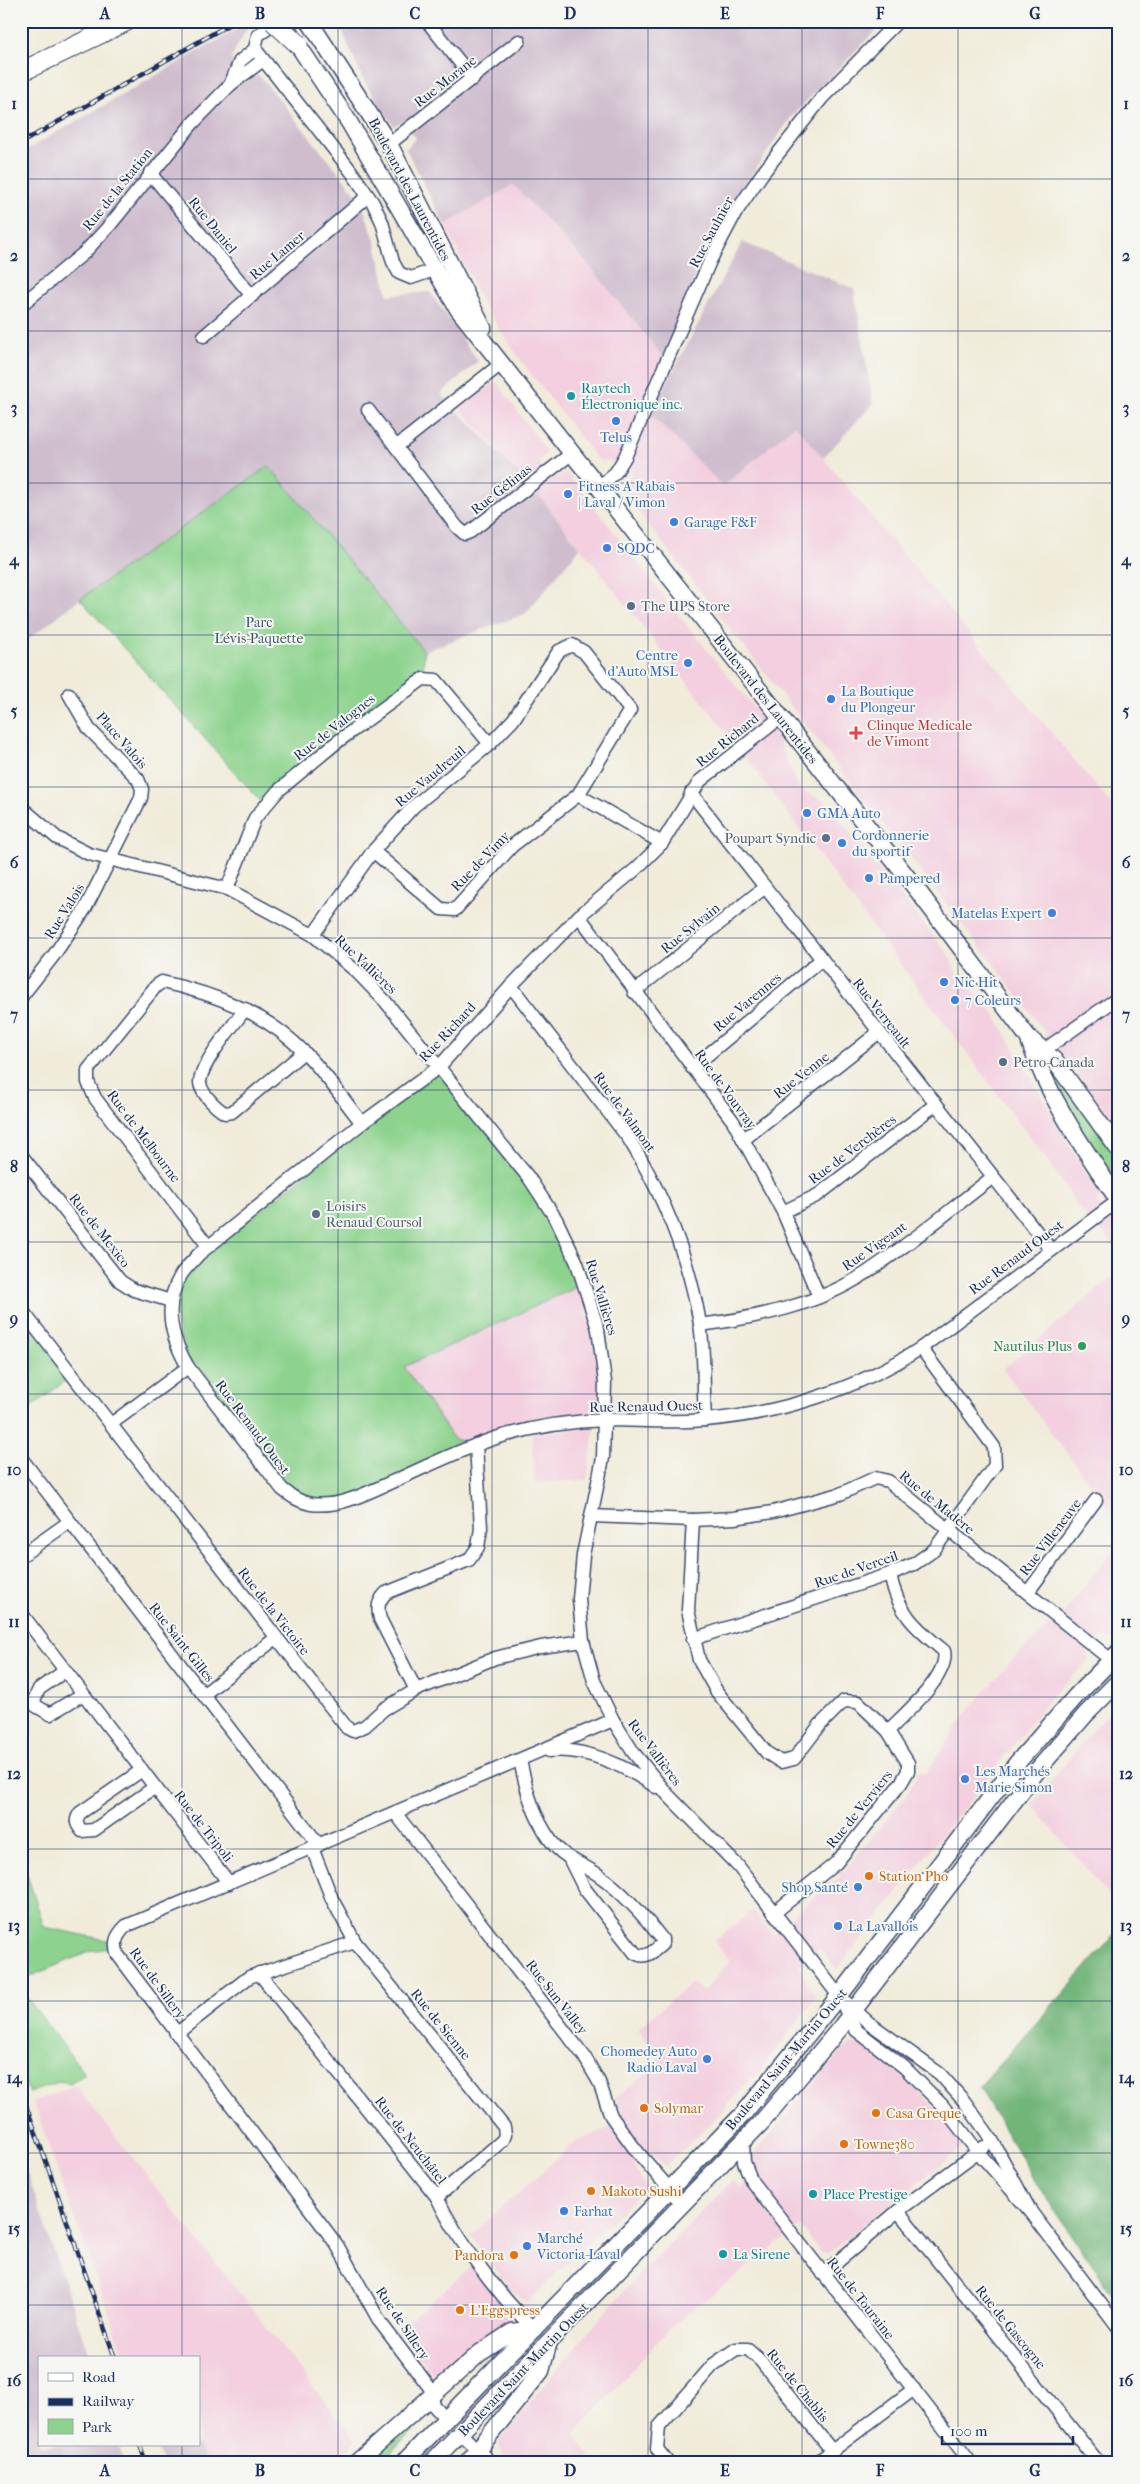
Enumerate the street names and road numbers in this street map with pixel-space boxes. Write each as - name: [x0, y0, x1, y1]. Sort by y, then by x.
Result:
- street label: Rue Morane: [411, 52, 480, 111]
- street label: Boulevard des Laurentides: [365, 115, 454, 264]
- street label: Rue de la Station: [79, 145, 156, 234]
- street label: Rue Daniel: [185, 194, 241, 257]
- street label: Rue Saulnier: [686, 194, 737, 271]
- street label: Rue Lamer: [246, 227, 309, 283]
- street label: Rue Gélinas: [468, 460, 535, 518]
- street label: Boulevard des Laurentides: [710, 631, 821, 767]
- street label: Rue de Valognes: [290, 690, 378, 764]
- street label: Place Valois: [92, 708, 151, 772]
- street label: Rue Richard: [693, 710, 762, 771]
- street label: Rue Vaudreuil: [392, 742, 469, 811]
- street label: Rue de Vimy: [447, 827, 514, 895]
- street label: Rue Valois: [41, 880, 88, 942]
- street label: Rue Sylvain: [657, 899, 723, 957]
- street label: Rue Vallières: [331, 931, 400, 998]
- street label: Rue Varennes: [710, 969, 785, 1036]
- street label: Rue Verreault: [849, 975, 914, 1052]
- street label: Rue Richard: [415, 999, 480, 1066]
- street label: Rue de Vouvray: [691, 1046, 761, 1133]
- street label: Rue Venne: [770, 1048, 833, 1102]
- street label: Rue de Valmont: [590, 1069, 660, 1156]
- street label: Rue de Melbourne: [103, 1087, 184, 1186]
- street label: Rue de Verchères: [805, 1111, 899, 1188]
- street label: Rue de Mexico: [65, 1190, 134, 1271]
- street label: Rue Renaud Ouest: [966, 1216, 1067, 1298]
- street label: Rue Vigeant: [839, 1218, 910, 1275]
- street label: Rue Vallières: [582, 1257, 621, 1337]
- street label: Rue Renaud Ouest: [212, 1377, 294, 1478]
- street label: Rue Renaud Ouest: [589, 1397, 703, 1416]
- street label: Rue de Madère: [896, 1467, 978, 1538]
- street label: Rue Villeneuve: [1016, 1495, 1085, 1579]
- street label: Rue de Verceil: [812, 1547, 900, 1592]
- street label: Rue de la Victoire: [234, 1564, 313, 1659]
- street label: Rue Saint-Gilles: [145, 1599, 218, 1685]
- street label: Rue Vallières: [624, 1716, 685, 1789]
- street label: Rue de Verviers: [823, 1767, 896, 1852]
- street label: Rue de Tripoli: [170, 1787, 237, 1866]
- street label: Rue de Sillery: [126, 1944, 190, 2023]
- street label: Rue Sun Valley: [522, 1956, 591, 2039]
- street label: Rue de Sienne: [407, 1985, 474, 2063]
- street label: Boulevard Saint-Martin Ouest: [722, 1985, 851, 2134]
- street label: Rue de Neuchâtel: [371, 2093, 450, 2188]
- street label: Rue de Touraine: [823, 2254, 898, 2343]
- street label: Rue de Gascogne: [972, 2282, 1050, 2373]
- street label: Rue de Sillery: [372, 2283, 434, 2364]
- street label: Boulevard Saint-Martin Ouest: [455, 2299, 592, 2440]
- street label: Rue de Chablis: [763, 2345, 832, 2425]

